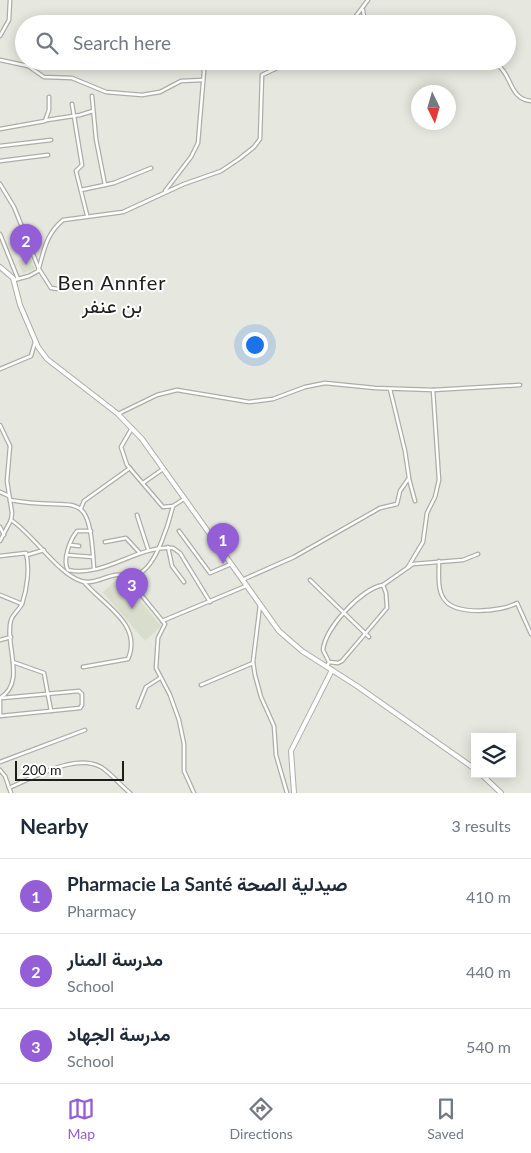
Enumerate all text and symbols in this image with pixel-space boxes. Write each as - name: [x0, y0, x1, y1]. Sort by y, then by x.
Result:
- search box: [15, 15, 516, 70]
- icon: search: [33, 29, 61, 57]
- text: Search here: [73, 31, 171, 54]
- north arrow: [411, 85, 456, 130]
- pin: 2: [10, 224, 42, 265]
- district label: Ben Annfer بن عنفر: [57, 270, 167, 319]
- your location: [242, 332, 268, 358]
- pin: 1: [207, 523, 239, 564]
- pin: 3: [116, 568, 148, 609]
- map controls: [471, 733, 516, 778]
- button: layers: [471, 733, 516, 778]
- scale bar: [15, 758, 124, 781]
- text: 200 m: [22, 761, 61, 778]
- text: Nearby: [20, 813, 88, 838]
- text: 3 results: [451, 816, 511, 835]
- text: Pharmacie La Santé صيدلية الصحة: [67, 872, 348, 895]
- text: 1: [31, 887, 41, 906]
- text: 410 m: [466, 887, 511, 906]
- text: Pharmacy: [67, 901, 136, 920]
- text: مدرسة المنار: [67, 947, 163, 970]
- text: 2: [31, 962, 41, 981]
- text: 440 m: [466, 962, 511, 981]
- text: School: [67, 976, 114, 995]
- text: مدرسة الجهاد: [67, 1022, 171, 1045]
- text: 3: [31, 1037, 41, 1056]
- text: 540 m: [466, 1037, 511, 1056]
- text: School: [67, 1051, 114, 1070]
- tab: Map: [67, 1095, 95, 1142]
- tab: Directions: [230, 1095, 293, 1142]
- tab: Saved: [427, 1095, 464, 1142]

